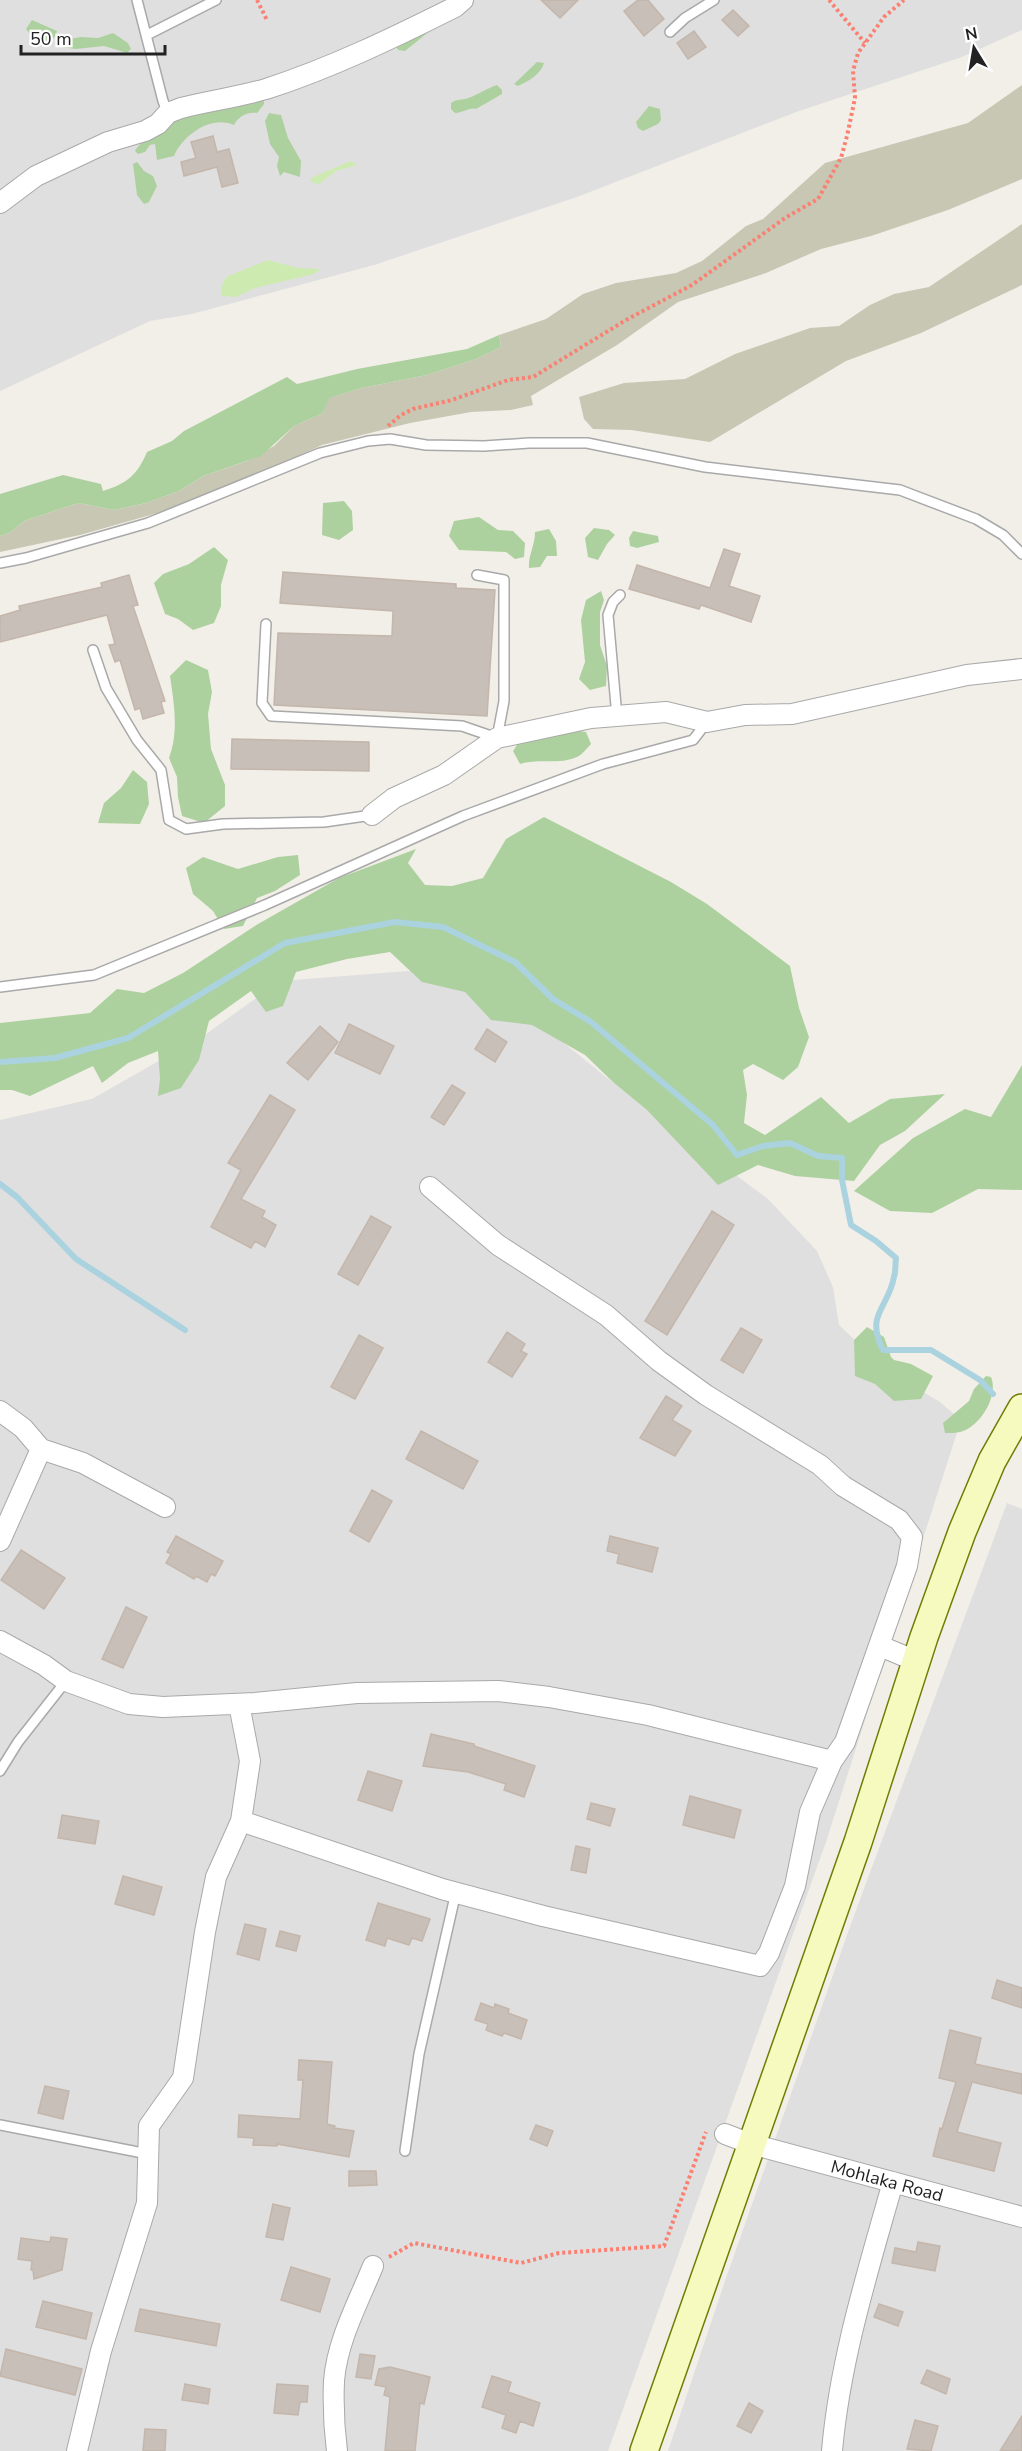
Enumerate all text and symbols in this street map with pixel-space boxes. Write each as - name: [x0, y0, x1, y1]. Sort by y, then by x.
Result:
- scale bar: [21, 18, 165, 56]
- north arrow: [944, 18, 1004, 78]
- text: N: [963, 22, 979, 46]
- text: 50 m: [30, 27, 72, 51]
- street label: Mohlaka Road: [828, 2154, 946, 2208]

